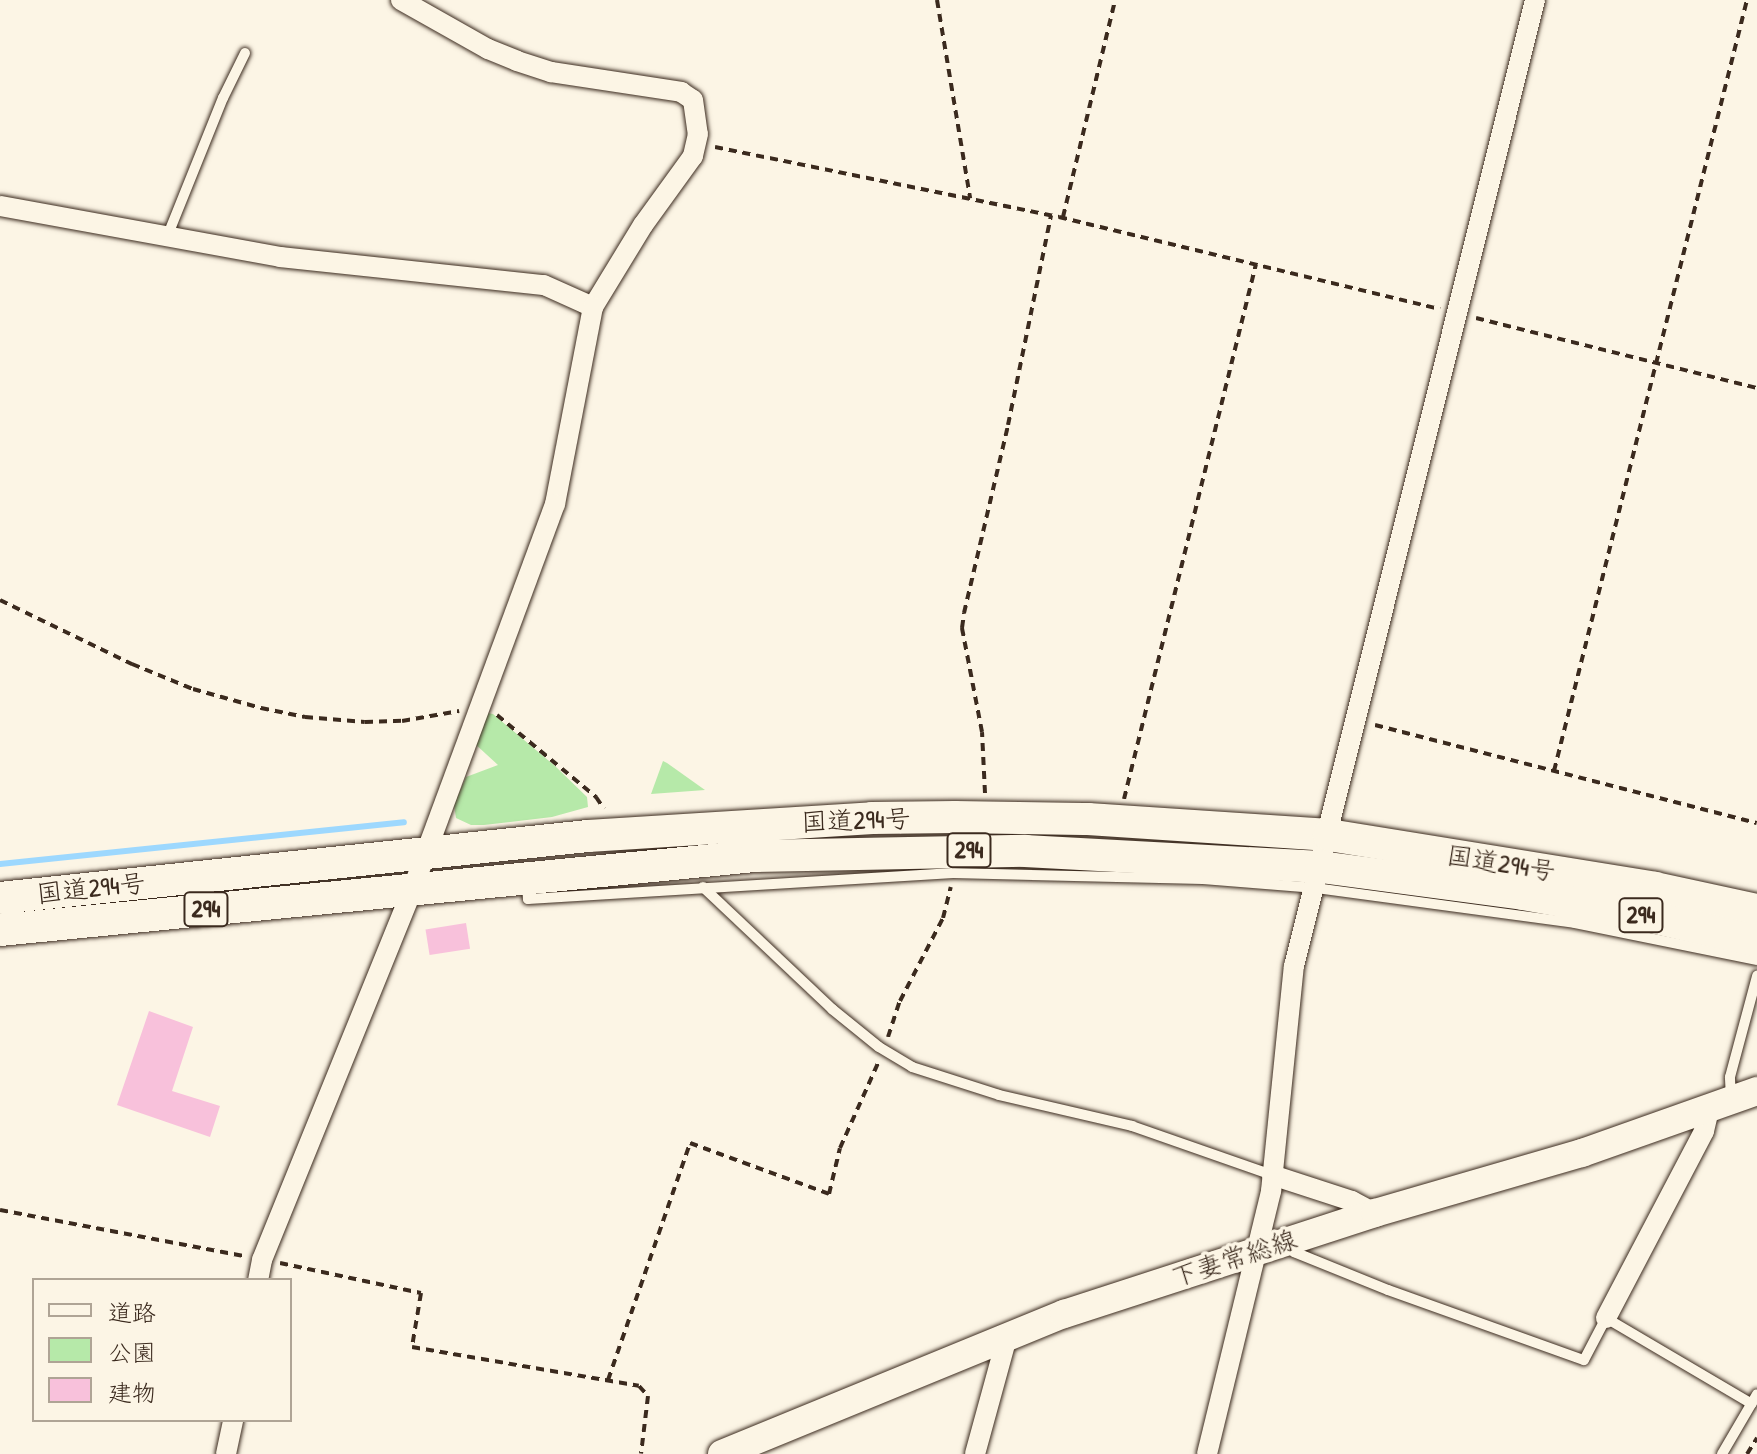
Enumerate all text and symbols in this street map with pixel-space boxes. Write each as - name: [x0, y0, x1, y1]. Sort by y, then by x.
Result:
- street label: 国道294号: [801, 802, 911, 838]
- road number: 294: [945, 830, 993, 870]
- street label: 国道294号: [1445, 839, 1557, 887]
- street label: 国道294号: [35, 867, 147, 909]
- road number: 294: [182, 889, 230, 929]
- road number: 294: [1617, 895, 1665, 935]
- street label: 下妻常総線: [1167, 1223, 1301, 1293]
- legend: [32, 1278, 292, 1422]
- text: 道路: [108, 1296, 156, 1328]
- text: 公園: [108, 1336, 156, 1368]
- text: 建物: [108, 1376, 156, 1408]

